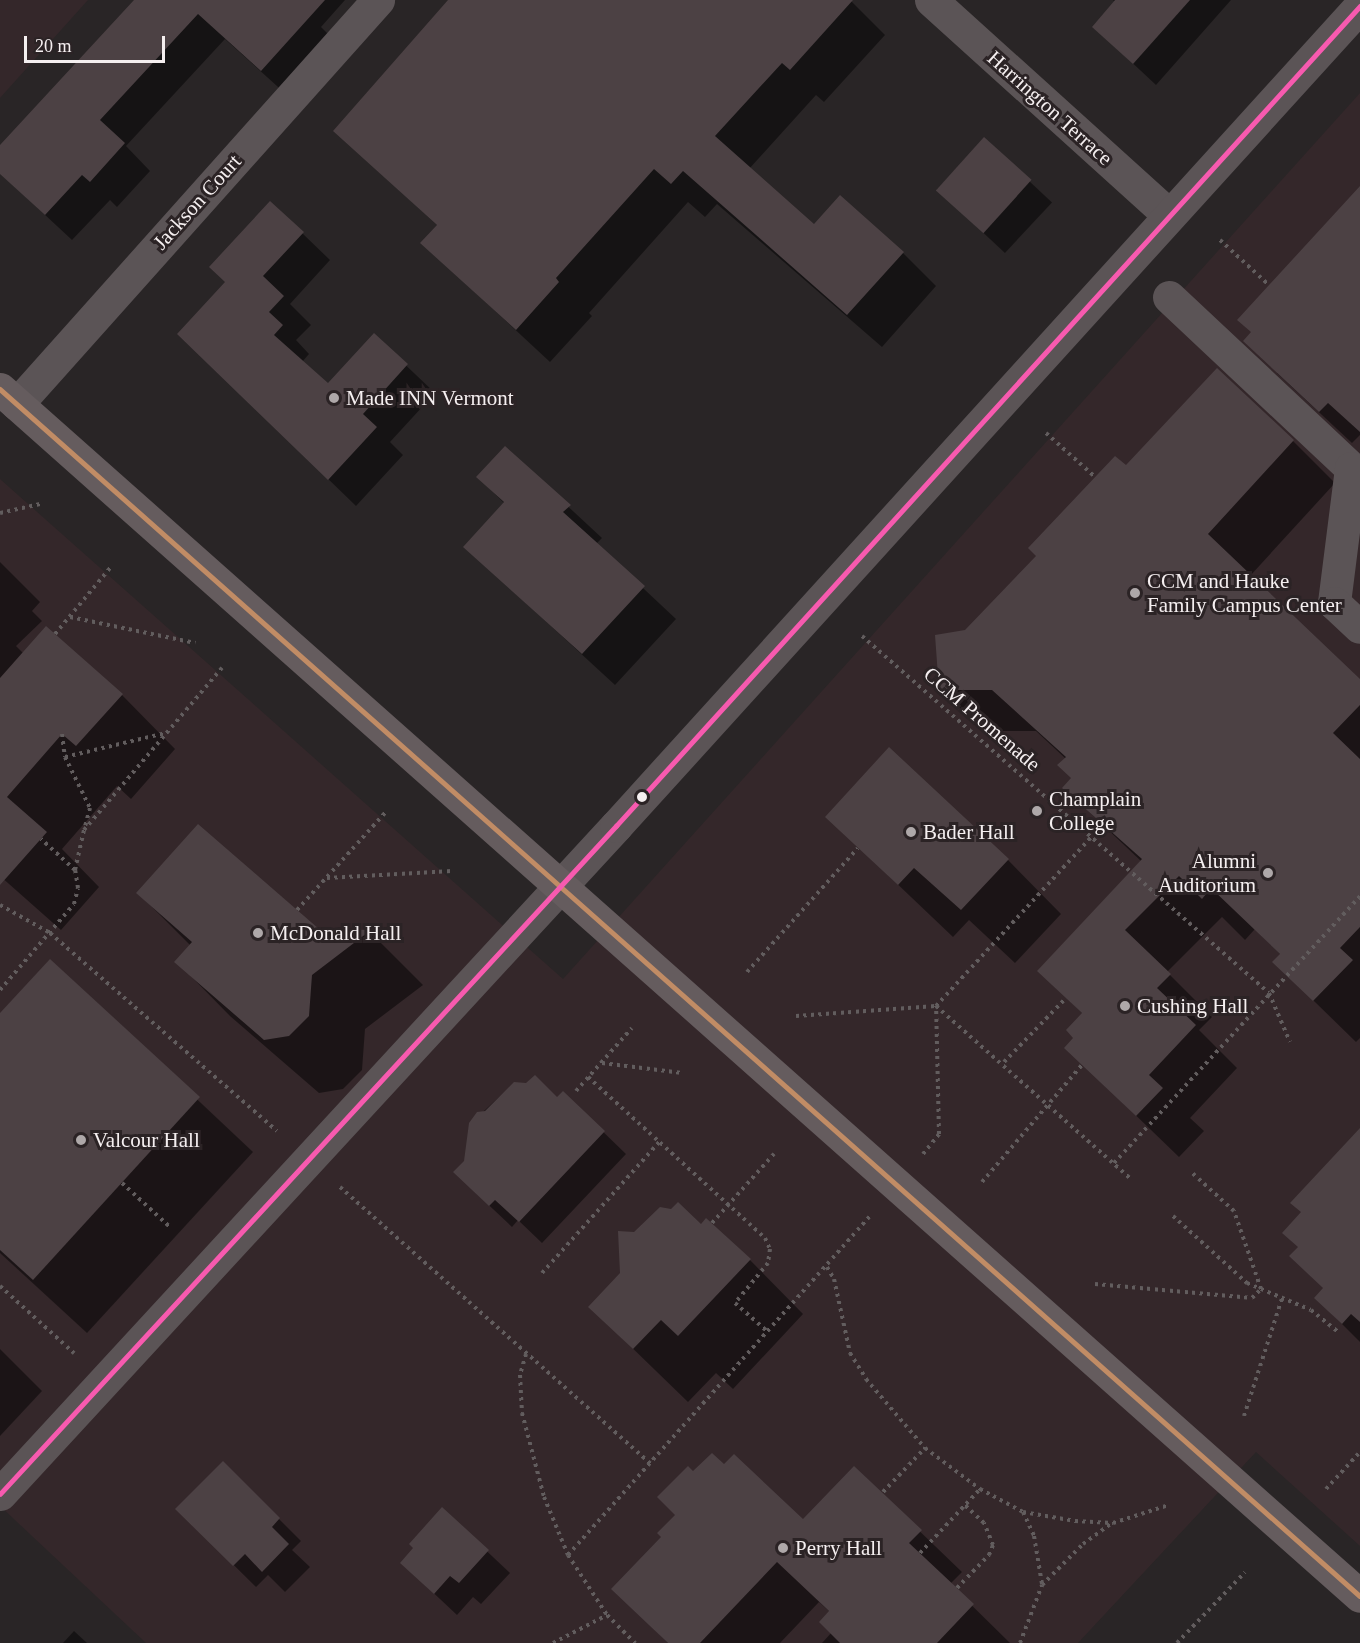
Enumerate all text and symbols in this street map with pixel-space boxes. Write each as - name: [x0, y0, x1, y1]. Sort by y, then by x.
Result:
- scale bar: [27, 24, 168, 62]
- text: 20 m: [35, 36, 72, 56]
- street label: Harrington Terrace: [982, 45, 1118, 171]
- street label: Jackson Court: [148, 149, 246, 255]
- place label: Made INN Vermont: [346, 385, 514, 411]
- marker: Made INN Vermont: [327, 391, 341, 405]
- place label: CCM and Hauke Family Campus Center: [1147, 568, 1342, 618]
- marker: CCM and Hauke Family Campus Center: [1128, 586, 1142, 600]
- street label: CCM Promenade: [918, 661, 1046, 777]
- place label: Champlain College: [1049, 786, 1141, 836]
- unlabelled marker: [636, 791, 648, 803]
- marker: Champlain College: [1030, 804, 1044, 818]
- place label: Bader Hall: [923, 819, 1015, 845]
- marker: Bader Hall: [904, 825, 918, 839]
- place label: Alumni Auditorium: [1158, 848, 1256, 898]
- marker: Alumni Auditorium: [1261, 866, 1275, 880]
- place label: McDonald Hall: [270, 920, 401, 946]
- marker: McDonald Hall: [251, 926, 265, 940]
- place label: Cushing Hall: [1137, 993, 1248, 1019]
- marker: Cushing Hall: [1118, 999, 1132, 1013]
- place label: Valcour Hall: [93, 1127, 200, 1153]
- marker: Valcour Hall: [74, 1133, 88, 1147]
- place label: Perry Hall: [795, 1535, 882, 1561]
- marker: Perry Hall: [776, 1541, 790, 1555]

